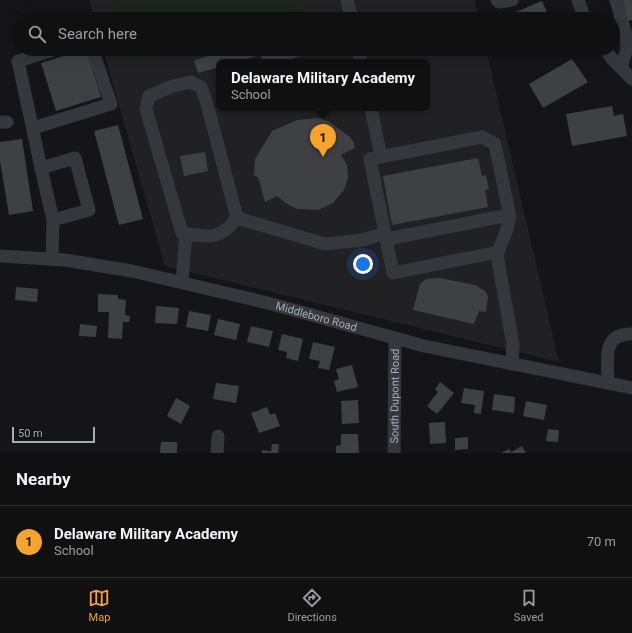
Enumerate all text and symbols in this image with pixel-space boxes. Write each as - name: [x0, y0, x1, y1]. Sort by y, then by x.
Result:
- search box: [12, 12, 620, 56]
- icon: search: [26, 23, 48, 45]
- text: Search here: [58, 25, 137, 43]
- popup: [216, 59, 430, 111]
- text: Delaware Military Academy: [231, 69, 415, 87]
- text: School: [231, 87, 271, 102]
- pin: 1: [310, 124, 336, 157]
- your location: [353, 254, 373, 274]
- street label: Middleboro Road: [274, 299, 359, 334]
- street label: South Dupont Road: [388, 349, 401, 443]
- scale bar: [12, 425, 95, 444]
- text: 50 m: [18, 427, 43, 440]
- text: Nearby: [16, 469, 71, 489]
- text: Delaware Military Academy: [54, 525, 238, 543]
- text: 1: [25, 534, 33, 549]
- text: 70 m: [587, 534, 616, 549]
- text: School: [54, 543, 94, 558]
- tab: Map: [88, 587, 110, 624]
- tab: Directions: [287, 587, 337, 624]
- tab: Saved: [514, 587, 544, 624]

